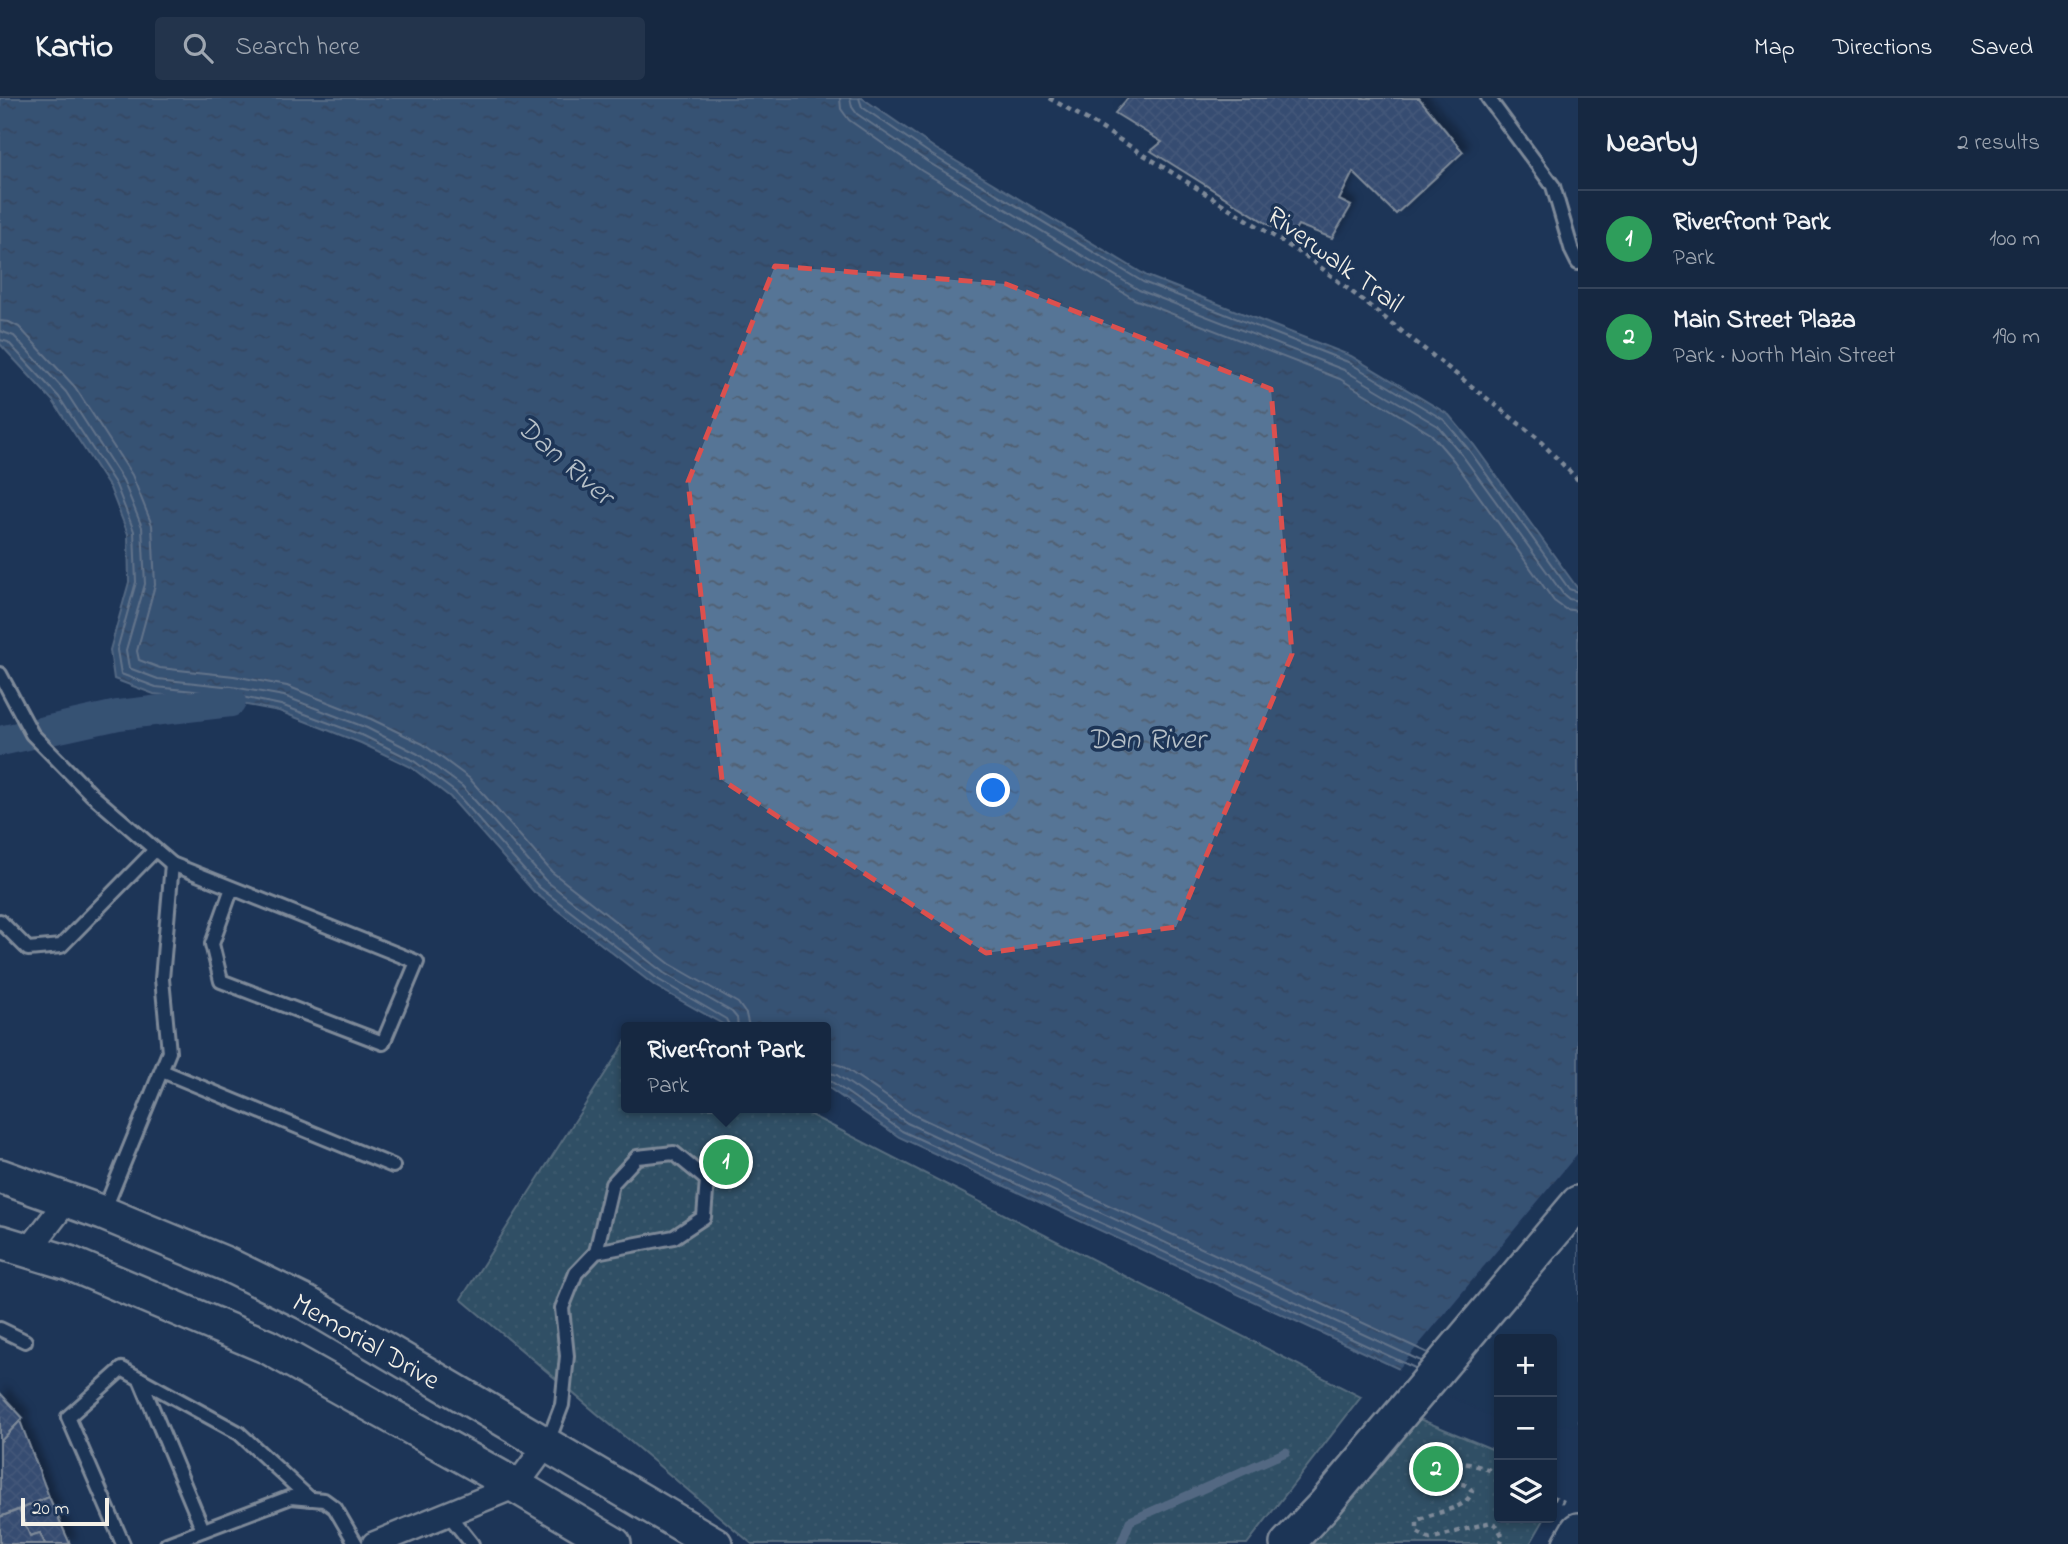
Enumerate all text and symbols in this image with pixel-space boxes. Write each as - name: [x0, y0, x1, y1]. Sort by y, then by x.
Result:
- search box: [155, 17, 645, 80]
- text: Kartio: [35, 24, 113, 72]
- icon: search: [179, 29, 217, 67]
- text: Search here: [235, 29, 360, 67]
- text: Map: [1754, 31, 1795, 66]
- text: Directions: [1833, 31, 1932, 66]
- text: Saved: [1970, 31, 2033, 66]
- text: Nearby: [1606, 122, 1698, 166]
- text: 2 results: [1957, 127, 2040, 160]
- street label: Riverwalk Trail: [1257, 197, 1411, 325]
- text: Riverfront Park: [1673, 204, 1830, 242]
- text: 1: [1625, 223, 1633, 256]
- text: 100 m: [1989, 223, 2040, 256]
- text: Park: [1673, 242, 1715, 275]
- text: Main Street Plaza: [1673, 302, 1856, 340]
- text: 2: [1623, 321, 1635, 354]
- text: 190 m: [1992, 321, 2040, 354]
- text: Park · North Main Street: [1673, 340, 1896, 373]
- water label: Dan River: [505, 407, 626, 520]
- water label: Dan River: [1087, 719, 1209, 763]
- your location: [976, 773, 1010, 807]
- popup: [621, 1022, 831, 1113]
- text: Riverfront Park: [647, 1032, 805, 1070]
- text: Park: [647, 1070, 689, 1103]
- pin: 1: [703, 1136, 749, 1188]
- street label: Memorial Drive: [284, 1284, 447, 1402]
- map controls: [1494, 1334, 1557, 1523]
- button: +: [1494, 1334, 1557, 1397]
- button: −: [1494, 1397, 1557, 1460]
- pin: 2: [1413, 1443, 1459, 1495]
- button: layers: [1494, 1460, 1557, 1523]
- scale bar: [21, 1495, 108, 1527]
- text: 20 m: [32, 1496, 69, 1523]

